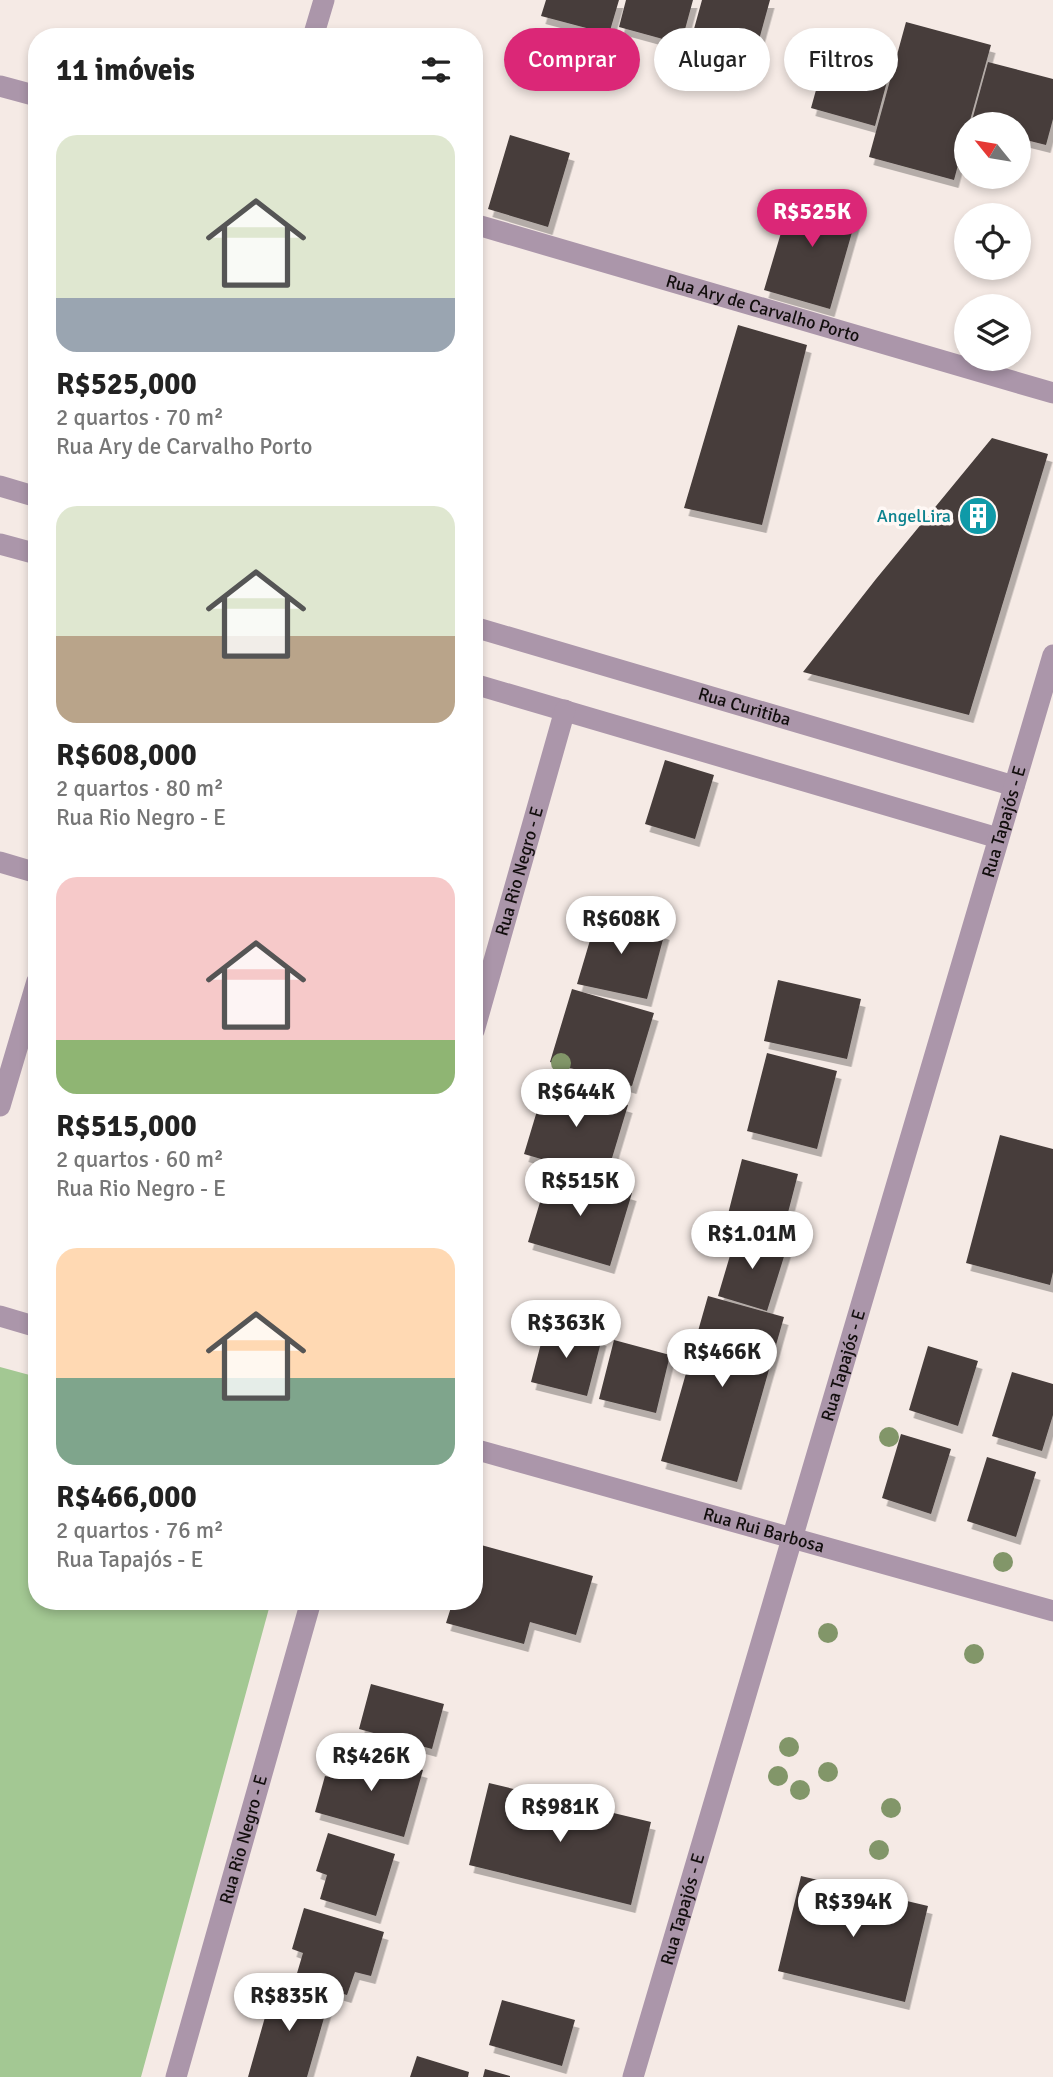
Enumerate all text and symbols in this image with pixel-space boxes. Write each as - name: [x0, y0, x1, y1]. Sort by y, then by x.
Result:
- chip: Comprar: [504, 28, 640, 91]
- chip: Alugar: [654, 28, 770, 91]
- chip: Filtros: [784, 28, 898, 91]
- icon: filters: [417, 51, 455, 89]
- text: 11 imóveis: [56, 52, 195, 89]
- north arrow: [954, 112, 1031, 189]
- map controls: [954, 112, 1031, 371]
- icon: home: [193, 180, 319, 306]
- pin: R$525K: [755, 190, 869, 249]
- text: R$525K: [773, 197, 851, 226]
- button: locate: [954, 203, 1031, 280]
- street label: Rua Ary de Carvalho Porto: [663, 270, 862, 347]
- button: layers: [954, 294, 1031, 371]
- text: R$525,000: [56, 366, 197, 403]
- text: 2 quartos · 70 m²: [56, 403, 224, 432]
- text: Rua Ary de Carvalho Porto: [56, 432, 312, 461]
- building icon: AngelLira: [957, 495, 999, 537]
- place label: AngelLira: [877, 505, 951, 527]
- icon: home: [193, 551, 319, 677]
- street label: Rua Curitiba: [695, 683, 794, 731]
- text: R$608,000: [56, 737, 197, 774]
- street label: Rua Tapajós - E: [977, 763, 1031, 880]
- text: 2 quartos · 80 m²: [56, 774, 224, 803]
- text: Rua Rio Negro - E: [56, 803, 226, 832]
- street label: Rua Rio Negro - E: [491, 804, 548, 938]
- pin: R$608K: [564, 897, 678, 956]
- text: R$608K: [582, 904, 660, 933]
- icon: home: [193, 922, 319, 1048]
- pin: R$644K: [519, 1070, 633, 1129]
- text: R$644K: [537, 1077, 615, 1106]
- text: R$515,000: [56, 1108, 197, 1145]
- text: 2 quartos · 60 m²: [56, 1145, 224, 1174]
- pin: R$515K: [523, 1158, 637, 1218]
- text: R$515K: [541, 1166, 619, 1195]
- text: Rua Rio Negro - E: [56, 1174, 226, 1203]
- pin: R$1.01M: [687, 1212, 817, 1271]
- text: R$1.01M: [707, 1219, 797, 1248]
- icon: home: [193, 1293, 319, 1419]
- pin: R$363K: [509, 1300, 623, 1360]
- street label: Rua Tapajós - E: [816, 1307, 870, 1424]
- text: R$363K: [527, 1308, 605, 1337]
- pin: R$466K: [665, 1330, 779, 1389]
- text: R$466K: [683, 1337, 761, 1366]
- text: R$466,000: [56, 1479, 197, 1516]
- street label: Rua Rui Barbosa: [701, 1503, 827, 1558]
- text: 2 quartos · 76 m²: [56, 1516, 224, 1545]
- text: Rua Tapajós - E: [56, 1545, 203, 1574]
- pin: R$426K: [314, 1734, 428, 1793]
- text: R$426K: [332, 1741, 410, 1770]
- street label: Rua Rio Negro - E: [215, 1772, 272, 1907]
- pin: R$981K: [503, 1784, 617, 1844]
- text: R$981K: [521, 1792, 599, 1821]
- street label: Rua Tapajós - E: [656, 1851, 709, 1968]
- pin: R$394K: [796, 1880, 910, 1939]
- text: R$394K: [814, 1887, 892, 1916]
- pin: R$835K: [232, 1974, 346, 2033]
- text: R$835K: [250, 1981, 328, 2010]

